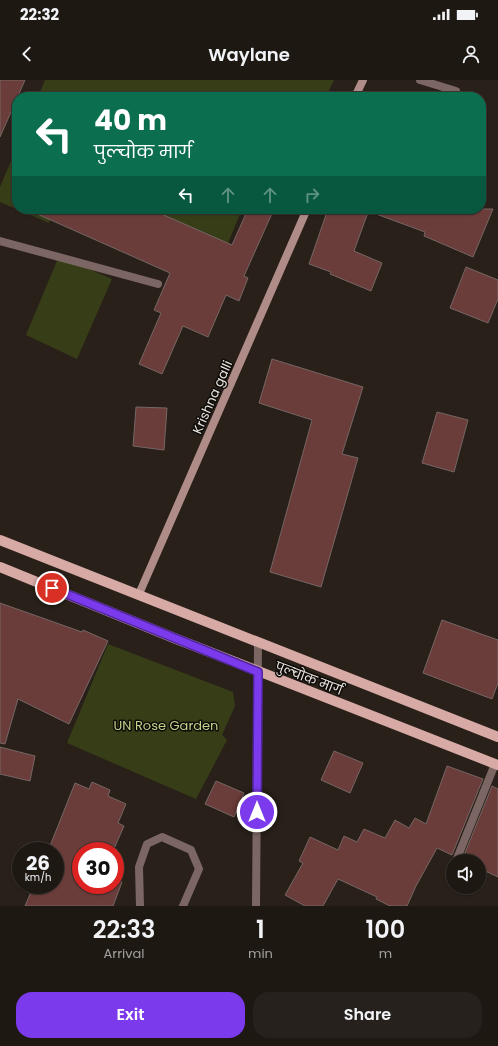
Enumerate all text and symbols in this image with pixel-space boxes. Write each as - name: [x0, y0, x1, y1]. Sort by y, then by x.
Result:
- text: 22:32: [20, 4, 59, 25]
- text: Waylane: [208, 42, 290, 67]
- icon: back: [16, 43, 38, 65]
- icon: person: [460, 43, 482, 65]
- text: 40 m: [94, 101, 167, 140]
- icon: left: [28, 108, 80, 160]
- text: पुल्चोक मार्ग: [94, 139, 192, 164]
- icon: left: [175, 184, 197, 206]
- icon: ahead: [217, 184, 239, 206]
- icon: ahead: [259, 184, 281, 206]
- icon: right: [301, 184, 323, 206]
- street label: Krishna galli: [188, 357, 237, 437]
- pin: [35, 571, 69, 605]
- icon: arrive: [41, 577, 63, 599]
- street label: पुल्चोक मार्ग: [271, 657, 347, 701]
- park label: UN Rose Garden: [114, 716, 218, 735]
- position arrow: [236, 791, 278, 833]
- speed limit sign: 30: [72, 842, 124, 894]
- text: 26: [26, 849, 50, 877]
- map controls: [446, 854, 486, 894]
- button: sound: [446, 854, 486, 894]
- text: km/h: [25, 870, 51, 885]
- text: 22:33: [93, 913, 155, 946]
- text: 1: [256, 913, 265, 946]
- text: 100: [366, 913, 405, 946]
- text: Arrival: [104, 944, 144, 963]
- text: min: [248, 944, 273, 963]
- text: m: [379, 944, 392, 963]
- button: Exit: [16, 992, 245, 1038]
- button: Share: [253, 992, 482, 1038]

